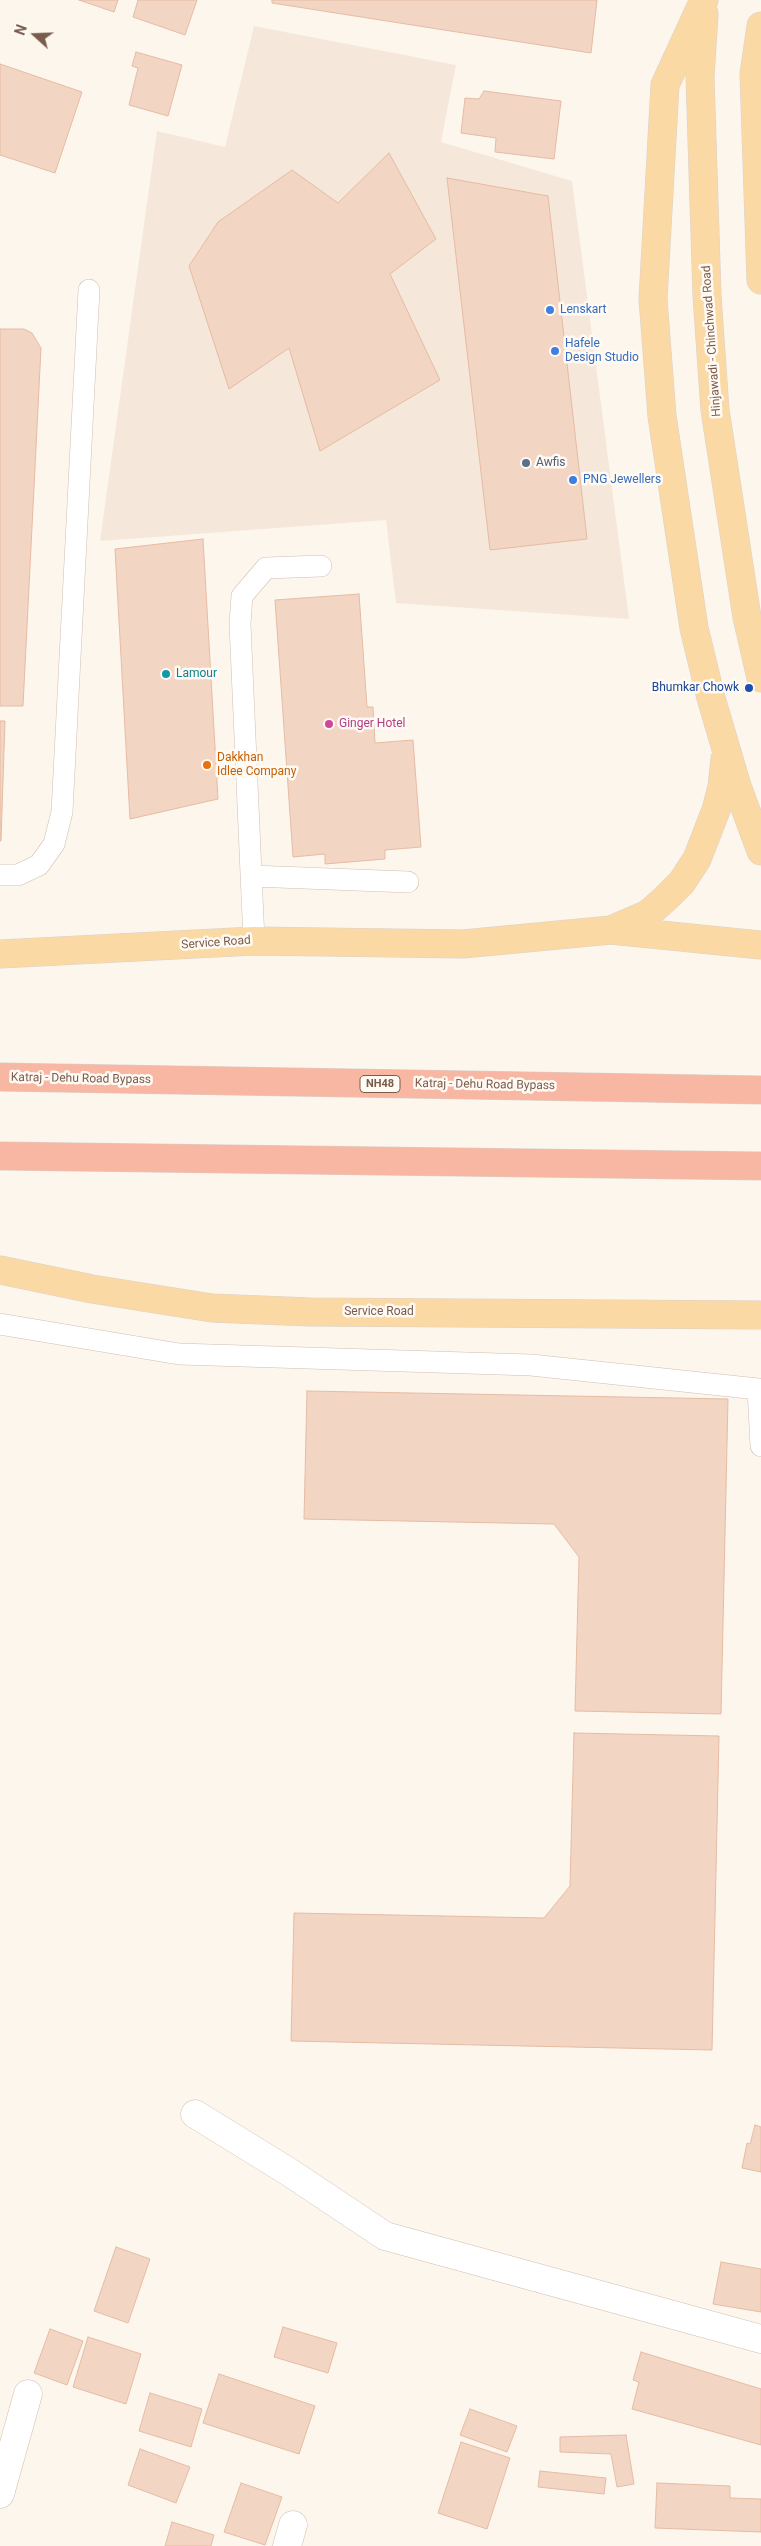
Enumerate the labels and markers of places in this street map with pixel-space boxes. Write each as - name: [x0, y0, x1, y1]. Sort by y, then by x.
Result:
- place label: Lenskart: [560, 303, 607, 317]
- marker: Lenskart: [544, 304, 556, 316]
- place label: Hafele Design Studio: [565, 337, 639, 365]
- marker: Hafele Design Studio: [549, 345, 561, 357]
- place label: Awfis: [536, 456, 565, 470]
- marker: Awfis: [520, 457, 532, 469]
- place label: PNG Jewellers: [583, 473, 661, 487]
- marker: PNG Jewellers: [567, 474, 579, 486]
- place label: Lamour: [176, 667, 217, 681]
- marker: Lamour: [160, 668, 172, 680]
- place label: Bhumkar Chowk: [652, 681, 739, 695]
- marker: Bhumkar Chowk: [743, 682, 755, 694]
- place label: Ginger Hotel: [339, 717, 405, 731]
- marker: Ginger Hotel: [323, 718, 335, 730]
- place label: Dakkhan Idlee Company: [217, 751, 296, 779]
- marker: Dakkhan Idlee Company: [201, 759, 213, 771]

